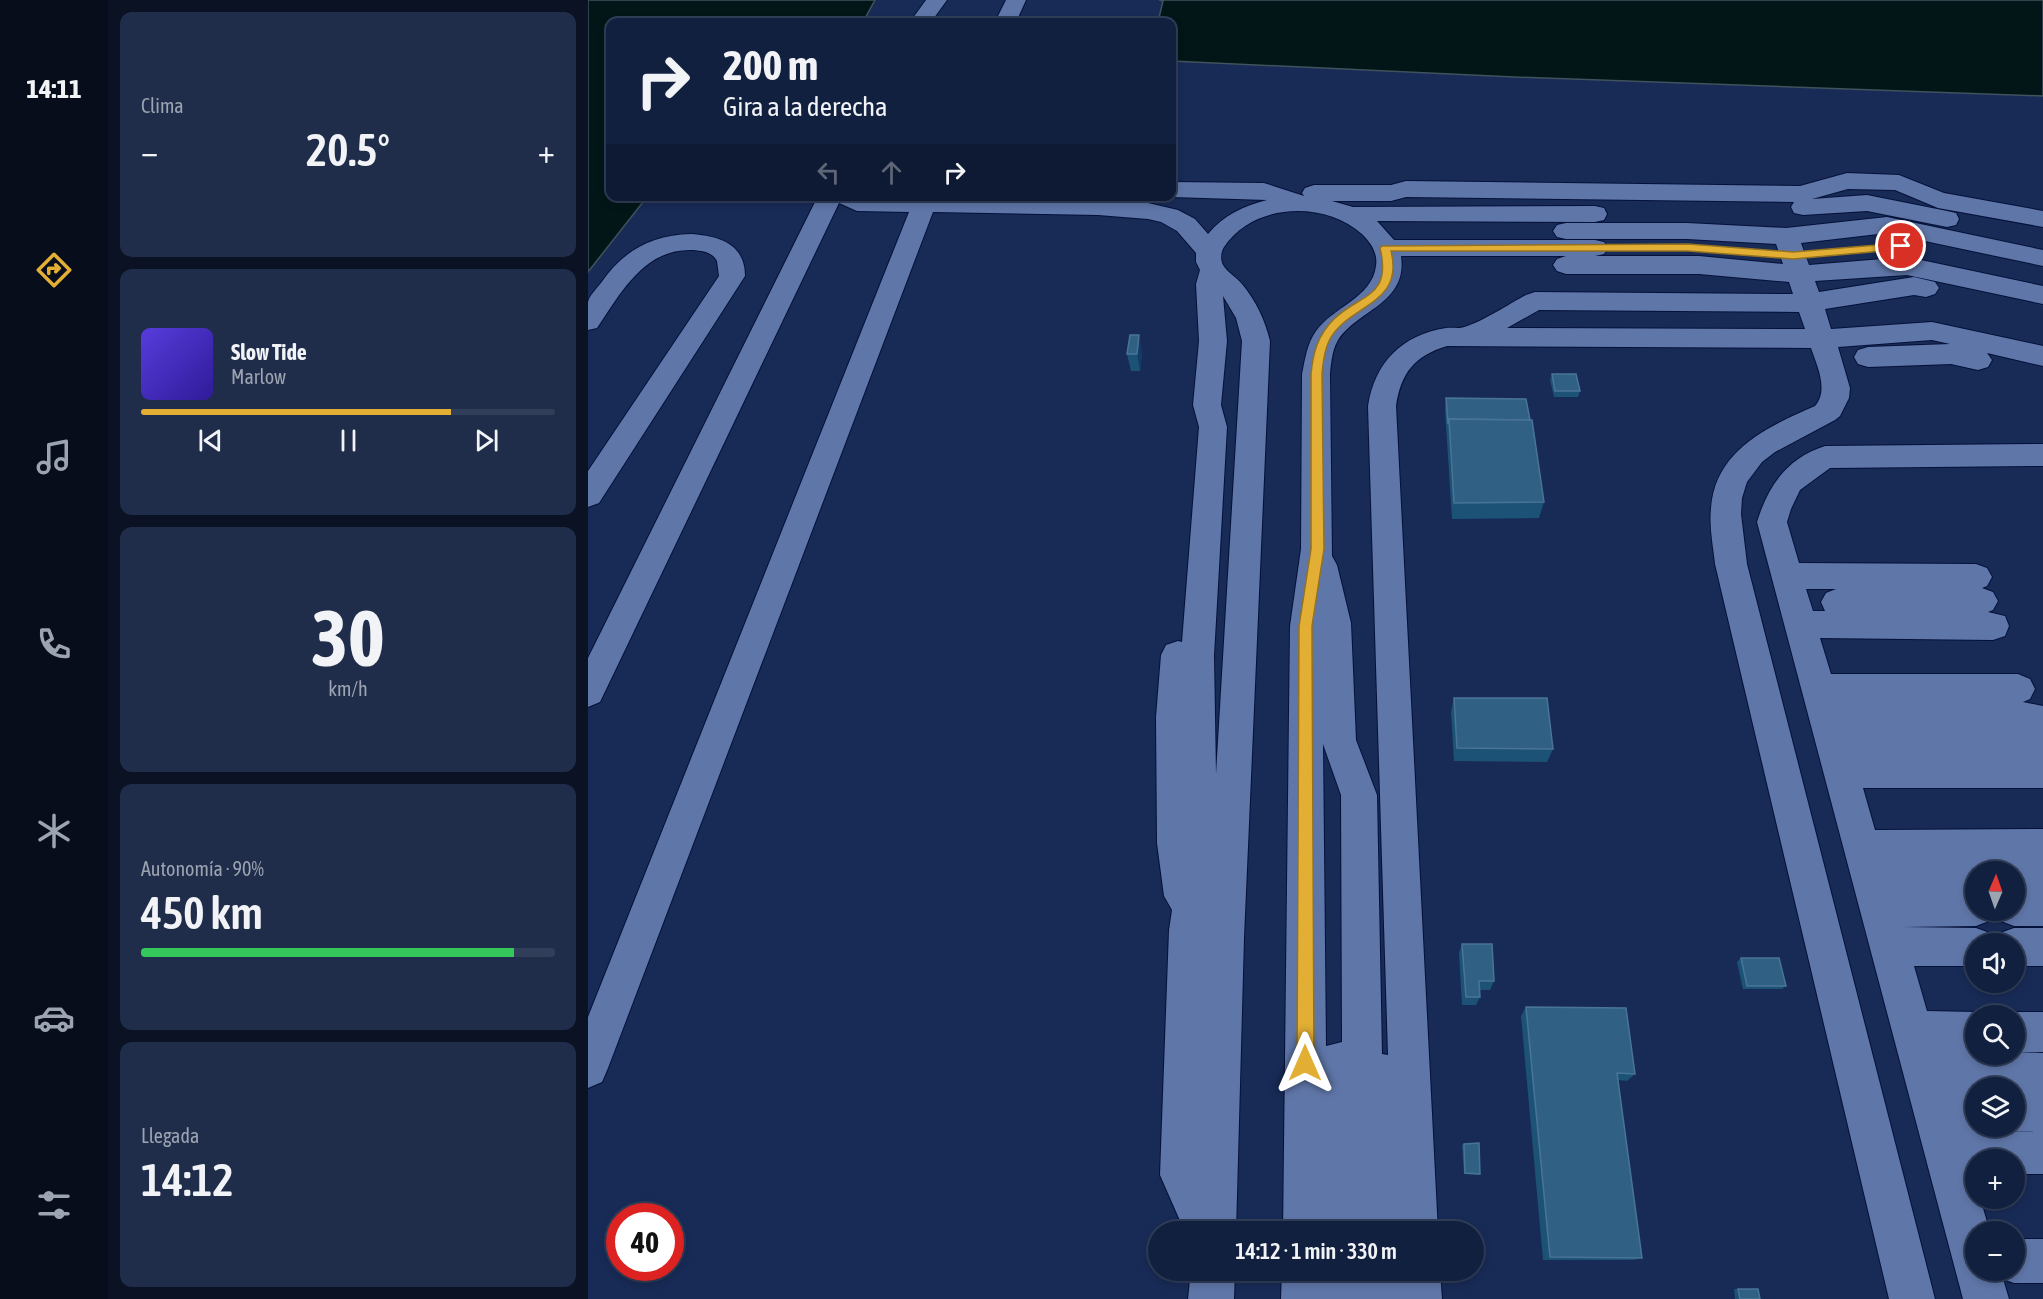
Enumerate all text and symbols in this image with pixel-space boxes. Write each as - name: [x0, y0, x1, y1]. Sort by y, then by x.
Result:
- text: 200 m: [723, 41, 818, 89]
- icon: right: [624, 42, 702, 120]
- text: 14:11: [26, 73, 82, 104]
- text: Gira a la derecha: [723, 91, 888, 122]
- text: Clima: [141, 94, 184, 117]
- text: 20.5°: [306, 124, 390, 176]
- text: −: [141, 132, 158, 170]
- text: +: [538, 132, 555, 170]
- icon: left: [812, 156, 845, 189]
- icon: ahead: [875, 156, 908, 189]
- icon: right: [938, 156, 971, 189]
- pin: [1875, 220, 1926, 271]
- icon: arrive: [1884, 229, 1917, 262]
- icon: directions: [33, 249, 75, 291]
- text: Slow Tide: [231, 339, 307, 365]
- text: Marlow: [231, 365, 286, 388]
- icon: previous: [194, 424, 227, 457]
- icon: pause: [332, 424, 365, 457]
- icon: next: [470, 424, 503, 457]
- icon: music: [33, 436, 75, 478]
- text: 30: [311, 593, 385, 683]
- icon: phone: [33, 623, 75, 665]
- text: km/h: [328, 677, 368, 700]
- icon: climate: [33, 810, 75, 852]
- text: Autonomía · 90%: [141, 857, 264, 880]
- north arrow: [1965, 861, 2025, 921]
- map controls: [1965, 861, 2025, 1281]
- text: 450 km: [141, 887, 263, 939]
- button: sound: [1965, 933, 2025, 993]
- icon: car: [33, 997, 75, 1039]
- button: search: [1965, 1005, 2025, 1065]
- position arrow: [1273, 1031, 1337, 1095]
- button: layers: [1965, 1077, 2025, 1137]
- text: Llegada: [141, 1124, 199, 1147]
- button: +: [1965, 1149, 2025, 1209]
- text: 14:12: [141, 1154, 234, 1206]
- icon: filters: [33, 1184, 75, 1226]
- speed limit sign: 40: [606, 1203, 684, 1281]
- button: −: [1965, 1221, 2025, 1281]
- text: 14:12 · 1 min · 330 m: [1235, 1238, 1397, 1264]

